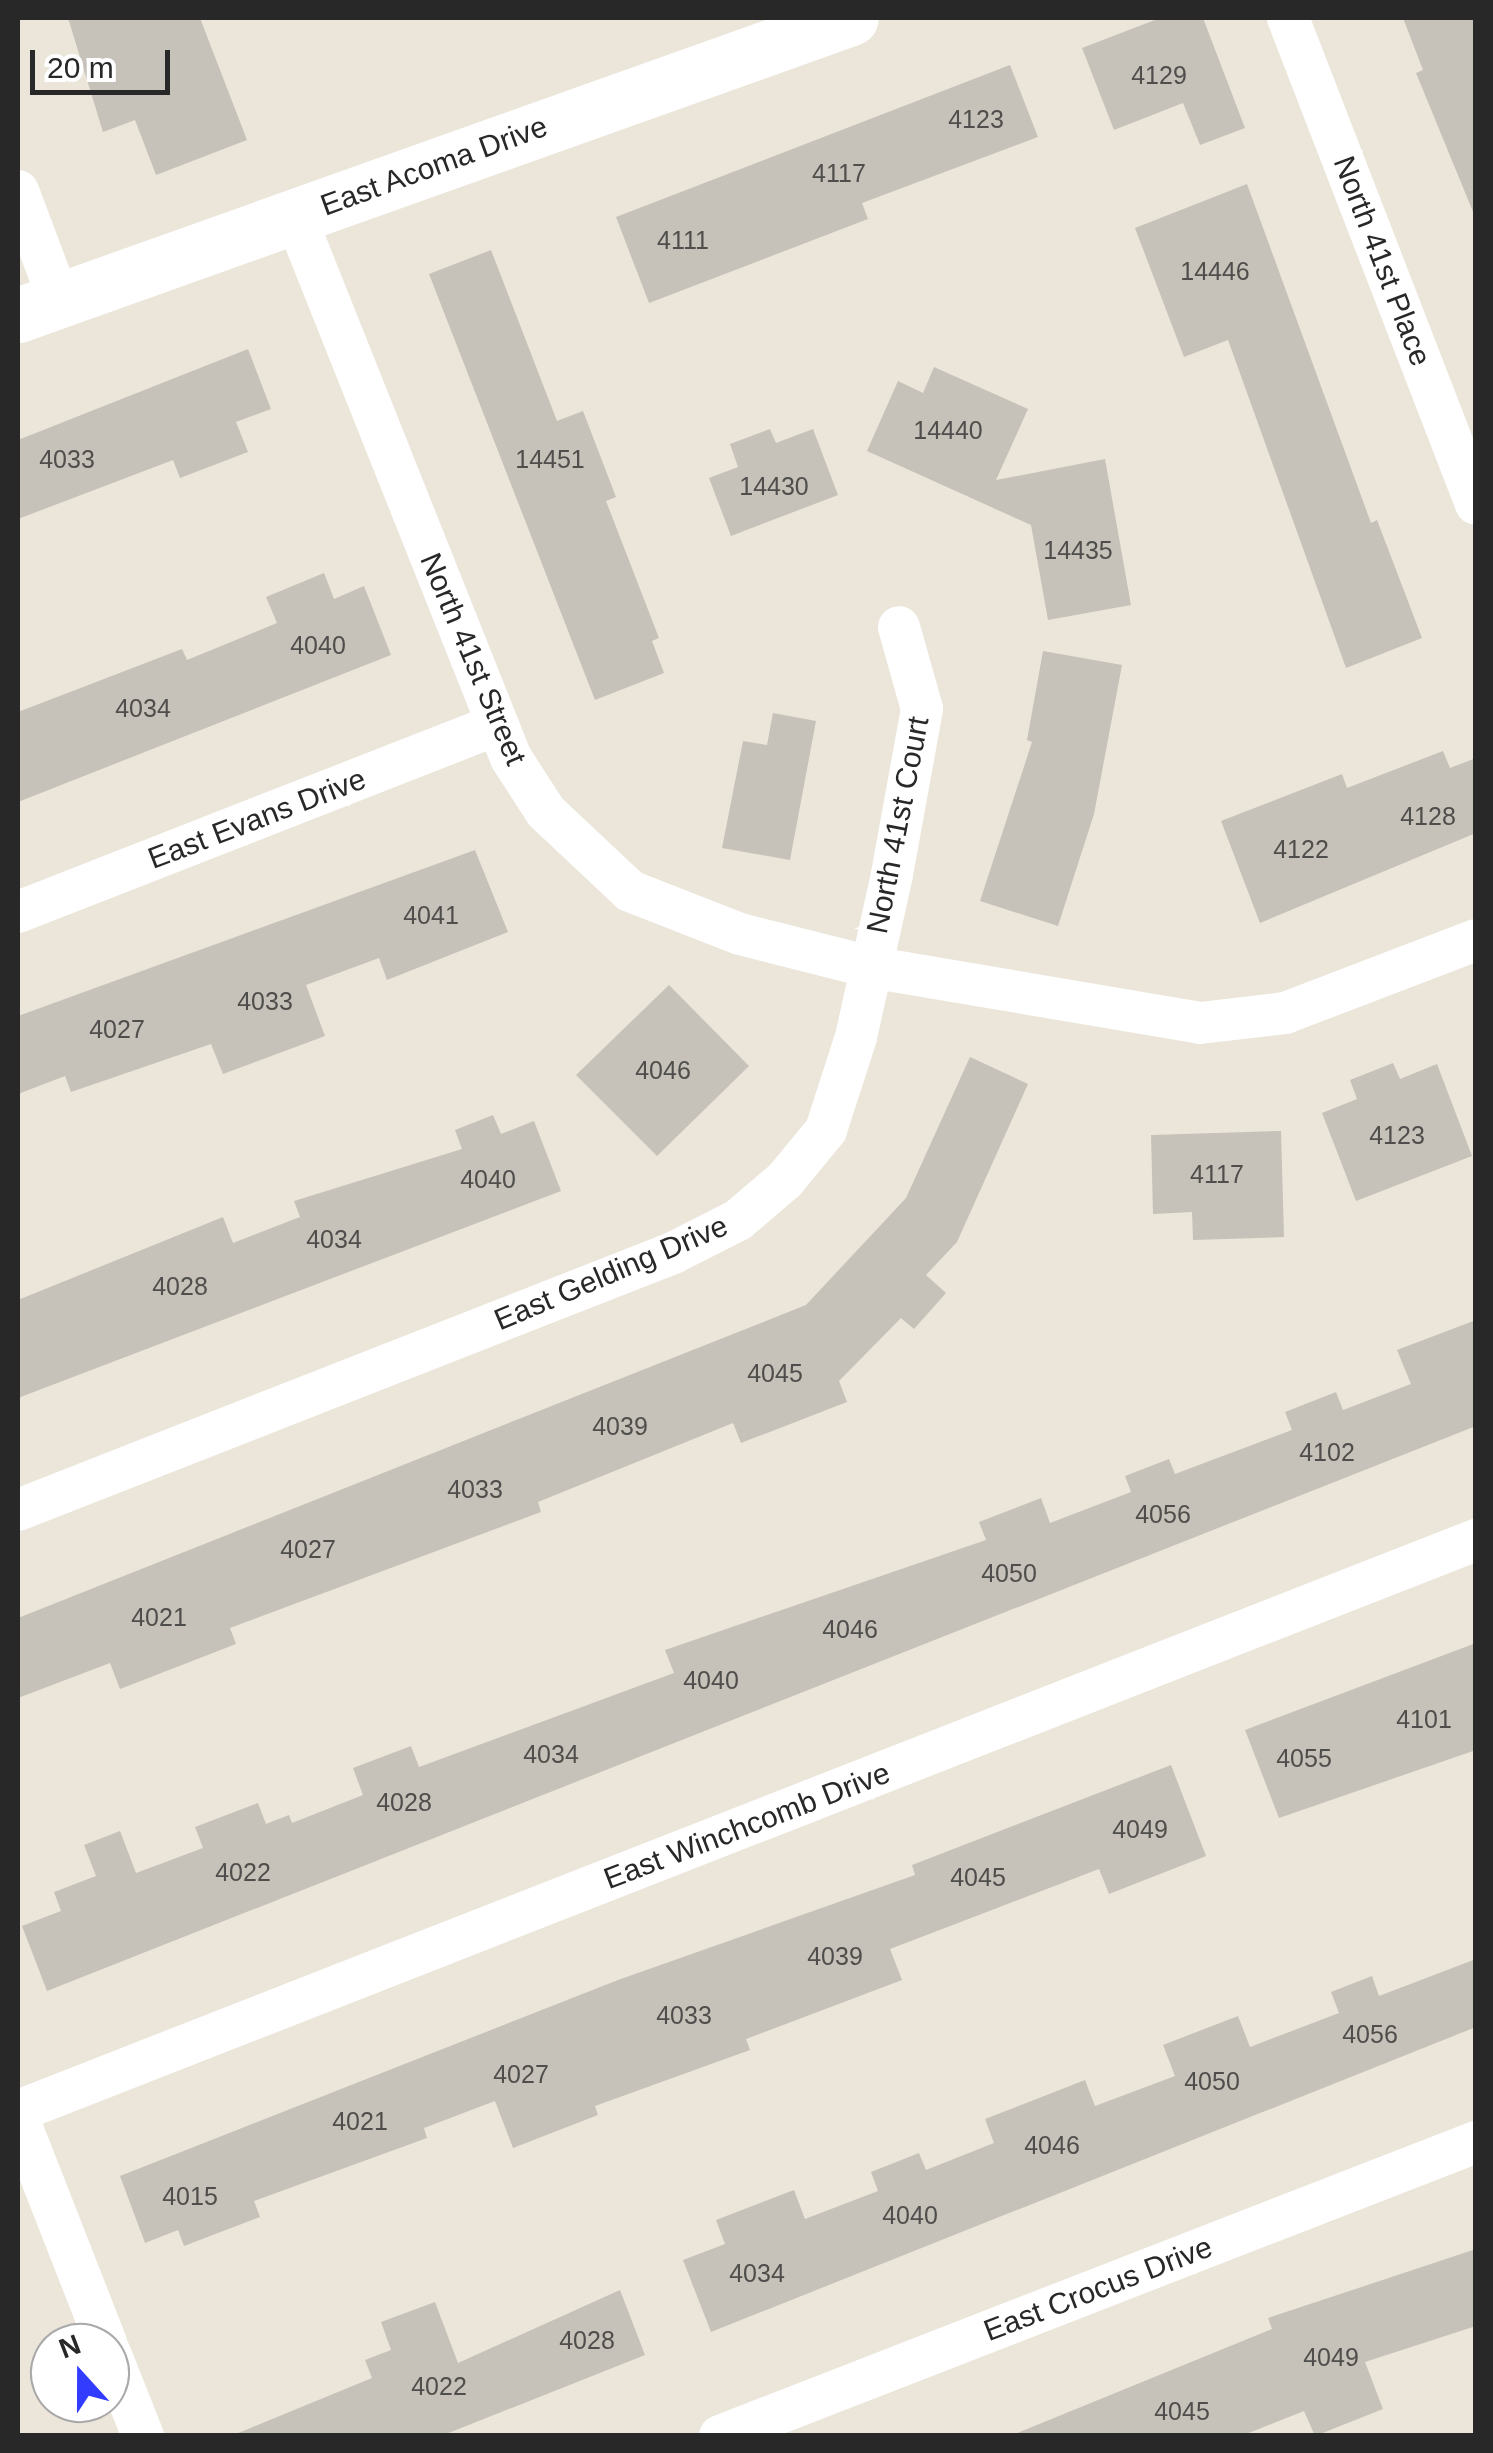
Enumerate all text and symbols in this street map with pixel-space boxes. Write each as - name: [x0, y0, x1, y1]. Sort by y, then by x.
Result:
- scale bar: [35, 30, 175, 92]
- text: 20 m: [47, 51, 114, 84]
- house number: 4129: [1131, 60, 1187, 90]
- house number: 4123: [948, 104, 1004, 134]
- street label: East Acoma Drive: [315, 108, 553, 224]
- street label: North 41st Place: [1325, 151, 1439, 371]
- house number: 4117: [812, 158, 866, 188]
- house number: 4111: [657, 225, 709, 255]
- house number: 14446: [1180, 256, 1250, 286]
- house number: 14440: [913, 415, 983, 445]
- house number: 4033: [39, 444, 95, 474]
- house number: 14451: [515, 444, 585, 474]
- house number: 14430: [739, 471, 809, 501]
- house number: 14435: [1043, 535, 1113, 565]
- street label: North 41st Street: [412, 548, 534, 770]
- house number: 4040: [290, 630, 346, 660]
- house number: 4034: [115, 693, 171, 723]
- street label: North 41st Court: [859, 714, 937, 936]
- street label: East Evans Drive: [143, 761, 371, 877]
- house number: 4128: [1400, 801, 1456, 831]
- house number: 4122: [1273, 834, 1329, 864]
- house number: 4041: [403, 900, 459, 930]
- house number: 4033: [237, 986, 293, 1016]
- house number: 4027: [89, 1014, 145, 1044]
- house number: 4046: [635, 1055, 691, 1085]
- house number: 4123: [1369, 1120, 1425, 1150]
- house number: 4117: [1190, 1159, 1244, 1189]
- house number: 4040: [460, 1164, 516, 1194]
- street label: East Gelding Drive: [489, 1208, 733, 1338]
- house number: 4034: [306, 1224, 362, 1254]
- house number: 4028: [152, 1271, 208, 1301]
- house number: 4045: [747, 1358, 803, 1388]
- house number: 4039: [592, 1411, 648, 1441]
- house number: 4102: [1299, 1437, 1355, 1467]
- house number: 4033: [447, 1474, 503, 1504]
- house number: 4056: [1135, 1499, 1191, 1529]
- house number: 4027: [280, 1534, 336, 1564]
- house number: 4050: [981, 1558, 1037, 1588]
- house number: 4021: [131, 1602, 187, 1632]
- house number: 4046: [822, 1614, 878, 1644]
- house number: 4040: [683, 1665, 739, 1695]
- house number: 4101: [1396, 1704, 1452, 1734]
- house number: 4034: [523, 1739, 579, 1769]
- house number: 4055: [1276, 1743, 1332, 1773]
- street label: East Winchcomb Drive: [599, 1755, 895, 1897]
- house number: 4028: [376, 1787, 432, 1817]
- house number: 4049: [1112, 1814, 1168, 1844]
- house number: 4022: [215, 1857, 271, 1887]
- house number: 4045: [950, 1862, 1006, 1892]
- house number: 4039: [807, 1941, 863, 1971]
- house number: 4033: [656, 2000, 712, 2030]
- house number: 4056: [1342, 2019, 1398, 2049]
- house number: 4027: [493, 2059, 549, 2089]
- house number: 4050: [1184, 2066, 1240, 2096]
- house number: 4021: [332, 2106, 388, 2136]
- house number: 4046: [1024, 2130, 1080, 2160]
- house number: 4015: [162, 2181, 218, 2211]
- house number: 4040: [882, 2200, 938, 2230]
- street label: East Crocus Drive: [979, 2229, 1217, 2349]
- house number: 4034: [729, 2258, 785, 2288]
- north arrow: [30, 2323, 130, 2423]
- house number: 4028: [559, 2325, 615, 2355]
- text: N: [55, 2328, 85, 2364]
- house number: 4049: [1303, 2342, 1359, 2372]
- house number: 4022: [411, 2371, 467, 2401]
- house number: 4045: [1154, 2396, 1210, 2426]

